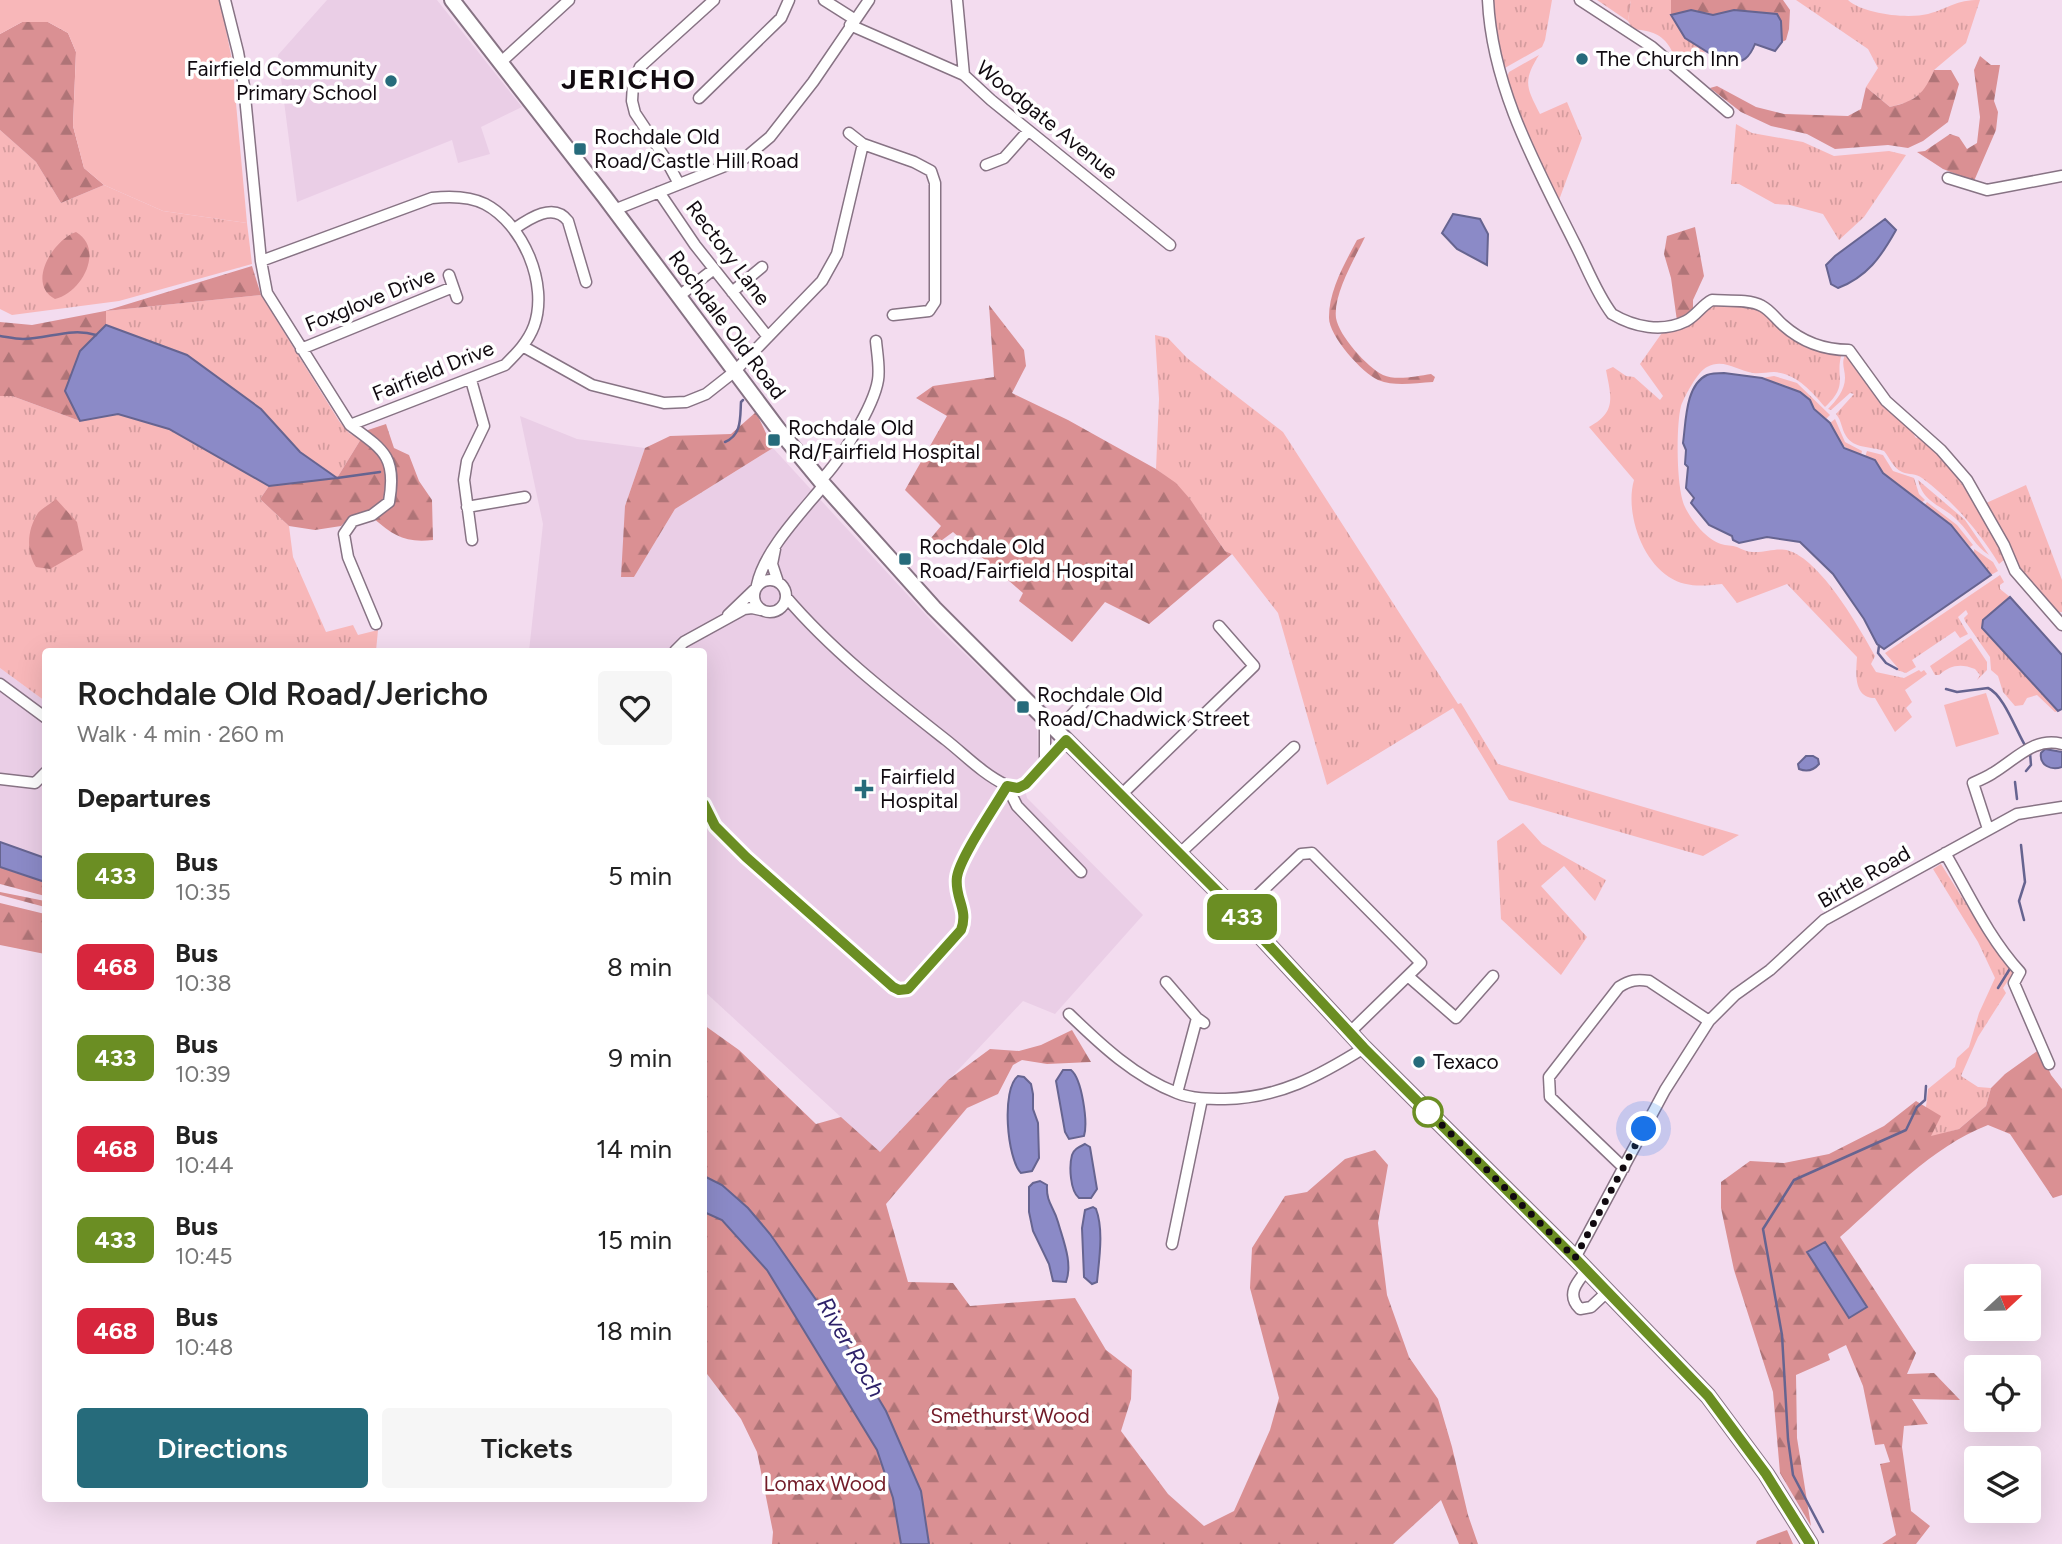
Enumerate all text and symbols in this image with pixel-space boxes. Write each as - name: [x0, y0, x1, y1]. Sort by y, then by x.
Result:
- place label: The Church Inn: [1596, 46, 1739, 71]
- marker: The Church Inn: [1574, 51, 1590, 67]
- street label: Woodgate Avenue: [972, 55, 1123, 184]
- place label: Fairfield Community Primary School: [186, 56, 377, 105]
- district label: JERICHO: [561, 62, 697, 96]
- marker: Fairfield Community Primary School: [383, 73, 399, 89]
- place label: Rochdale Old Road/Castle Hill Road: [594, 124, 799, 173]
- marker: Rochdale Old Road/Castle Hill Road: [572, 141, 588, 157]
- street label: Rectory Lane: [681, 196, 776, 310]
- street label: Rochdale Old Road: [663, 246, 791, 404]
- street label: Foxglove Drive: [301, 262, 438, 337]
- street label: Fairfield Drive: [368, 335, 497, 406]
- place label: Rochdale Old Rd/Fairfield Hospital: [788, 415, 980, 464]
- marker: Rochdale Old Rd/Fairfield Hospital: [766, 432, 782, 448]
- place label: Rochdale Old Road/Fairfield Hospital: [919, 534, 1134, 583]
- marker: Rochdale Old Road/Fairfield Hospital: [897, 551, 913, 567]
- button: heart: [598, 671, 672, 745]
- text: Rochdale Old Road/Jericho: [77, 674, 488, 713]
- place label: Rochdale Old Road/Chadwick Street: [1037, 682, 1250, 731]
- marker: Rochdale Old Road/Chadwick Street: [1015, 699, 1031, 715]
- text: Walk · 4 min · 260 m: [77, 720, 284, 748]
- place label: Fairfield Hospital: [880, 764, 958, 813]
- marker: Fairfield Hospital: [854, 779, 874, 799]
- text: Departures: [77, 782, 211, 814]
- street label: Birtle Road: [1813, 840, 1914, 913]
- text: Bus: [175, 846, 218, 878]
- text: 5 min: [608, 860, 672, 892]
- text: 433: [95, 861, 136, 890]
- text: 10:35: [175, 878, 231, 906]
- line badge: 433: [1202, 894, 1282, 940]
- text: 433: [1221, 902, 1263, 931]
- text: Bus: [175, 937, 218, 969]
- text: 8 min: [607, 951, 672, 983]
- text: 468: [94, 952, 137, 981]
- text: 10:38: [175, 969, 232, 997]
- text: Bus: [175, 1028, 218, 1060]
- text: 9 min: [608, 1042, 672, 1074]
- text: 433: [95, 1043, 136, 1072]
- place label: Texaco: [1433, 1049, 1499, 1074]
- marker: Texaco: [1411, 1054, 1427, 1070]
- text: 10:39: [175, 1060, 231, 1088]
- unlabelled marker: [1413, 1097, 1443, 1127]
- your location: [1626, 1111, 1661, 1146]
- text: Bus: [175, 1119, 218, 1151]
- text: 14 min: [596, 1133, 672, 1165]
- text: 468: [94, 1134, 137, 1163]
- text: 10:44: [175, 1151, 234, 1179]
- text: Bus: [175, 1210, 218, 1242]
- text: 15 min: [597, 1224, 672, 1256]
- text: 433: [95, 1225, 136, 1254]
- text: 10:45: [175, 1242, 233, 1270]
- north arrow: [1964, 1264, 2040, 1340]
- map controls: [1964, 1264, 2041, 1523]
- water label: River Roch: [811, 1292, 891, 1402]
- text: Bus: [175, 1301, 218, 1333]
- text: 18 min: [596, 1315, 672, 1347]
- text: 468: [94, 1316, 137, 1345]
- text: 10:48: [175, 1333, 233, 1361]
- button: locate: [1964, 1355, 2041, 1432]
- park label: Smethurst Wood: [930, 1403, 1090, 1428]
- button: Directions: [77, 1408, 368, 1488]
- button: Tickets: [382, 1408, 672, 1488]
- button: layers: [1964, 1446, 2041, 1523]
- park label: Lomax Wood: [764, 1471, 886, 1496]

